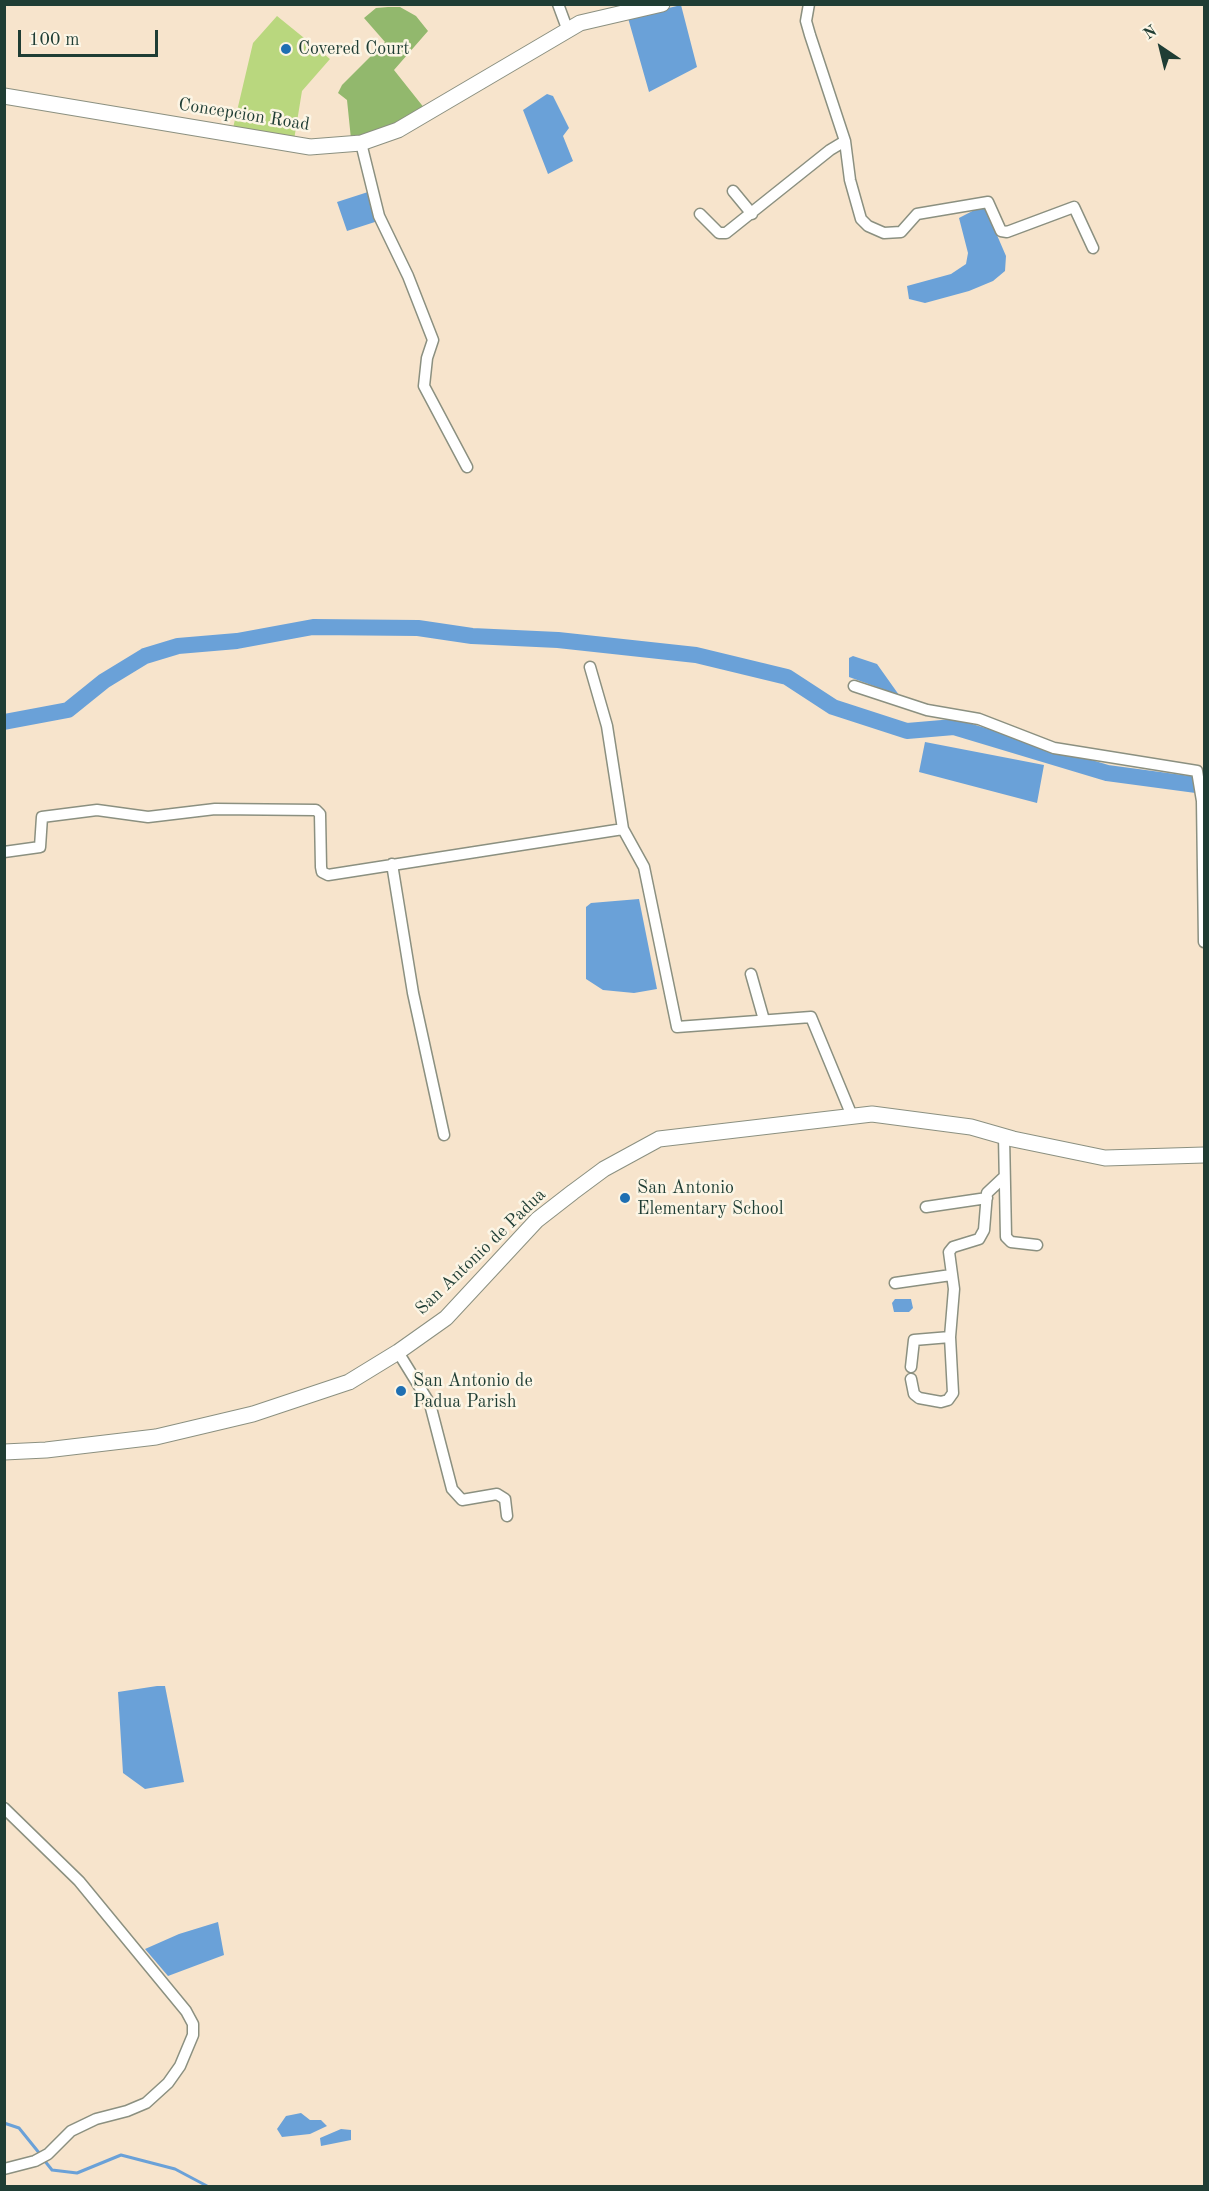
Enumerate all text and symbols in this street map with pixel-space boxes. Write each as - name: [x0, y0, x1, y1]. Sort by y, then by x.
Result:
- scale bar: [21, 18, 160, 56]
- north arrow: [1131, 18, 1191, 78]
- text: N: [1141, 23, 1160, 43]
- text: 100 m: [29, 31, 80, 49]
- place label: Covered Court: [298, 38, 410, 60]
- marker: Covered Court: [279, 42, 293, 56]
- street label: Concepcion Road: [177, 94, 311, 136]
- place label: San Antonio Elementary School: [637, 1177, 784, 1220]
- street label: San Antonio de Padua: [411, 1184, 551, 1320]
- marker: San Antonio Elementary School: [618, 1191, 632, 1205]
- place label: San Antonio de Padua Parish: [413, 1370, 533, 1412]
- marker: San Antonio de Padua Parish: [394, 1384, 408, 1398]

